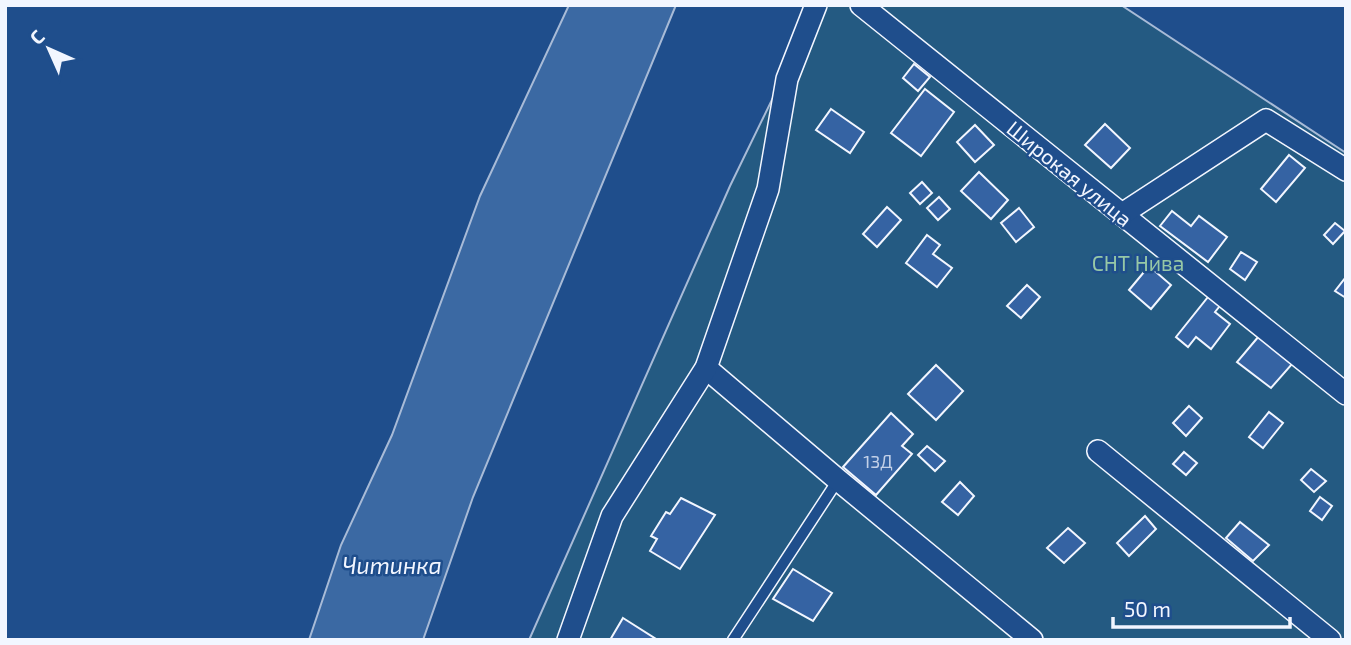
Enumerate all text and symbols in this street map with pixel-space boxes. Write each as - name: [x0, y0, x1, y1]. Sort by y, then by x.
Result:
- north arrow: [14, 14, 84, 84]
- text: С: [25, 25, 49, 49]
- street label: Широкая улица: [1002, 115, 1138, 232]
- park label: СНТ Нива: [1092, 250, 1184, 275]
- house number: 13Д: [863, 450, 893, 472]
- water label: Читинка: [342, 551, 442, 579]
- scale bar: [1113, 586, 1290, 630]
- text: 50 m: [1124, 596, 1171, 621]

